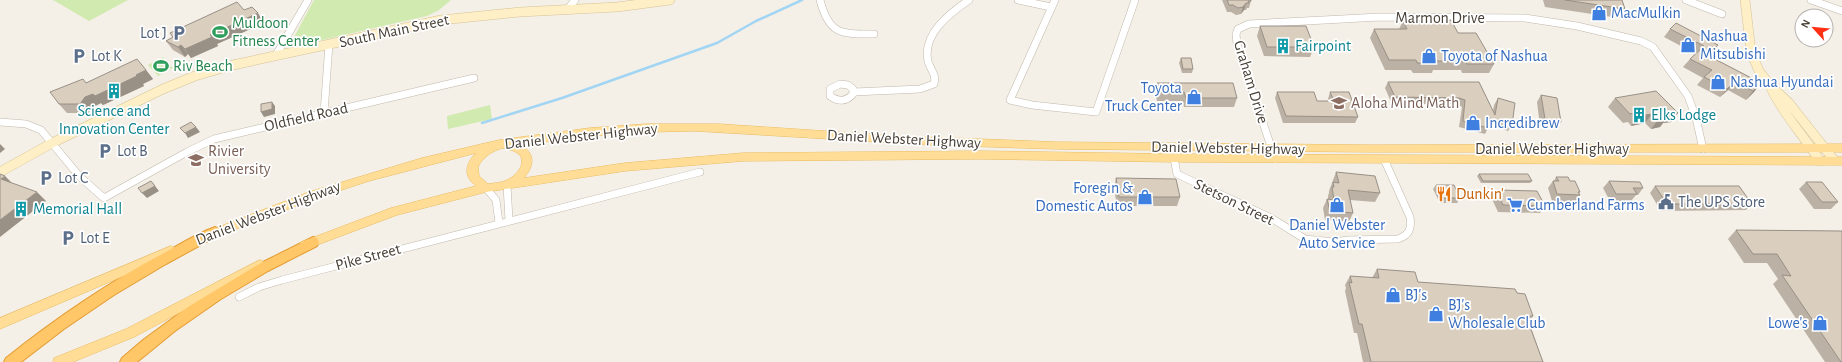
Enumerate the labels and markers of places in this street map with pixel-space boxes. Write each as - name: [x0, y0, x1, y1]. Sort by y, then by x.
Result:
- shop icon: MacMulkin: [1590, 4, 1608, 22]
- place label: MacMulkin: [1611, 5, 1681, 21]
- place label: Muldoon Fitness Center: [232, 15, 320, 49]
- sports icon: Muldoon Fitness Center: [211, 23, 229, 41]
- parking icon: Lot J: [170, 24, 188, 42]
- place label: Lot J: [140, 25, 167, 41]
- place label: Nashua Mitsubishi: [1700, 28, 1766, 62]
- shop icon: Nashua Mitsubishi: [1679, 36, 1697, 54]
- building icon: Fairpoint: [1274, 37, 1292, 55]
- place label: Fairpoint: [1295, 38, 1351, 54]
- parking icon: Lot K: [70, 47, 88, 65]
- shop icon: Toyota of Nashua: [1420, 47, 1438, 65]
- place label: Lot K: [91, 48, 122, 64]
- place label: Toyota of Nashua: [1441, 48, 1548, 65]
- sports icon: Riv Beach: [152, 57, 170, 75]
- place label: Riv Beach: [173, 58, 233, 74]
- shop icon: Nashua Hyundai: [1709, 73, 1727, 91]
- place label: Nashua Hyundai: [1730, 74, 1834, 91]
- place label: Toyota Truck Center: [1105, 80, 1183, 114]
- building icon: Science and Innovation Center: [105, 82, 123, 100]
- shop icon: Toyota Truck Center: [1185, 88, 1203, 106]
- school or university icon: Aloha Mind Math: [1330, 94, 1348, 112]
- place label: Aloha Mind Math: [1351, 95, 1459, 111]
- place label: Science and Innovation Center: [59, 103, 170, 137]
- building icon: Elks Lodge: [1630, 106, 1648, 124]
- place label: Elks Lodge: [1651, 107, 1716, 123]
- shop icon: Incredibrew: [1464, 114, 1482, 132]
- place label: Incredibrew: [1485, 115, 1560, 131]
- parking icon: Lot B: [96, 142, 114, 160]
- place label: Lot B: [117, 143, 148, 159]
- place label: Rivier University: [208, 143, 271, 178]
- school or university icon: Rivier University: [187, 151, 205, 169]
- parking icon: Lot C: [37, 169, 55, 187]
- place label: Lot C: [58, 170, 88, 186]
- place label: Foregin & Domestic Autos: [1035, 180, 1133, 214]
- restaurant icon: Dunkin': [1435, 185, 1453, 203]
- place label: Dunkin': [1456, 186, 1504, 202]
- shop icon: Foregin & Domestic Autos: [1136, 188, 1154, 206]
- public building icon: The UPS Store: [1657, 193, 1675, 211]
- place label: The UPS Store: [1678, 194, 1765, 210]
- shop icon: Daniel Webster Auto Service: [1328, 196, 1346, 214]
- supermarket icon: Cumberland Farms: [1506, 196, 1524, 214]
- place label: Cumberland Farms: [1527, 197, 1645, 213]
- building icon: Memorial Hall: [12, 200, 30, 218]
- place label: Memorial Hall: [33, 201, 122, 217]
- place label: Daniel Webster Auto Service: [1289, 217, 1386, 251]
- parking icon: Lot E: [59, 229, 77, 247]
- place label: Lot E: [80, 230, 110, 246]
- shop icon: BJ's: [1384, 286, 1402, 304]
- place label: BJ's: [1405, 287, 1427, 303]
- place label: BJ's Wholesale Club: [1448, 297, 1546, 331]
- shop icon: BJ's Wholesale Club: [1427, 305, 1445, 323]
- shop icon: Lowe's: [1811, 314, 1829, 332]
- place label: Lowe's: [1768, 315, 1808, 331]

